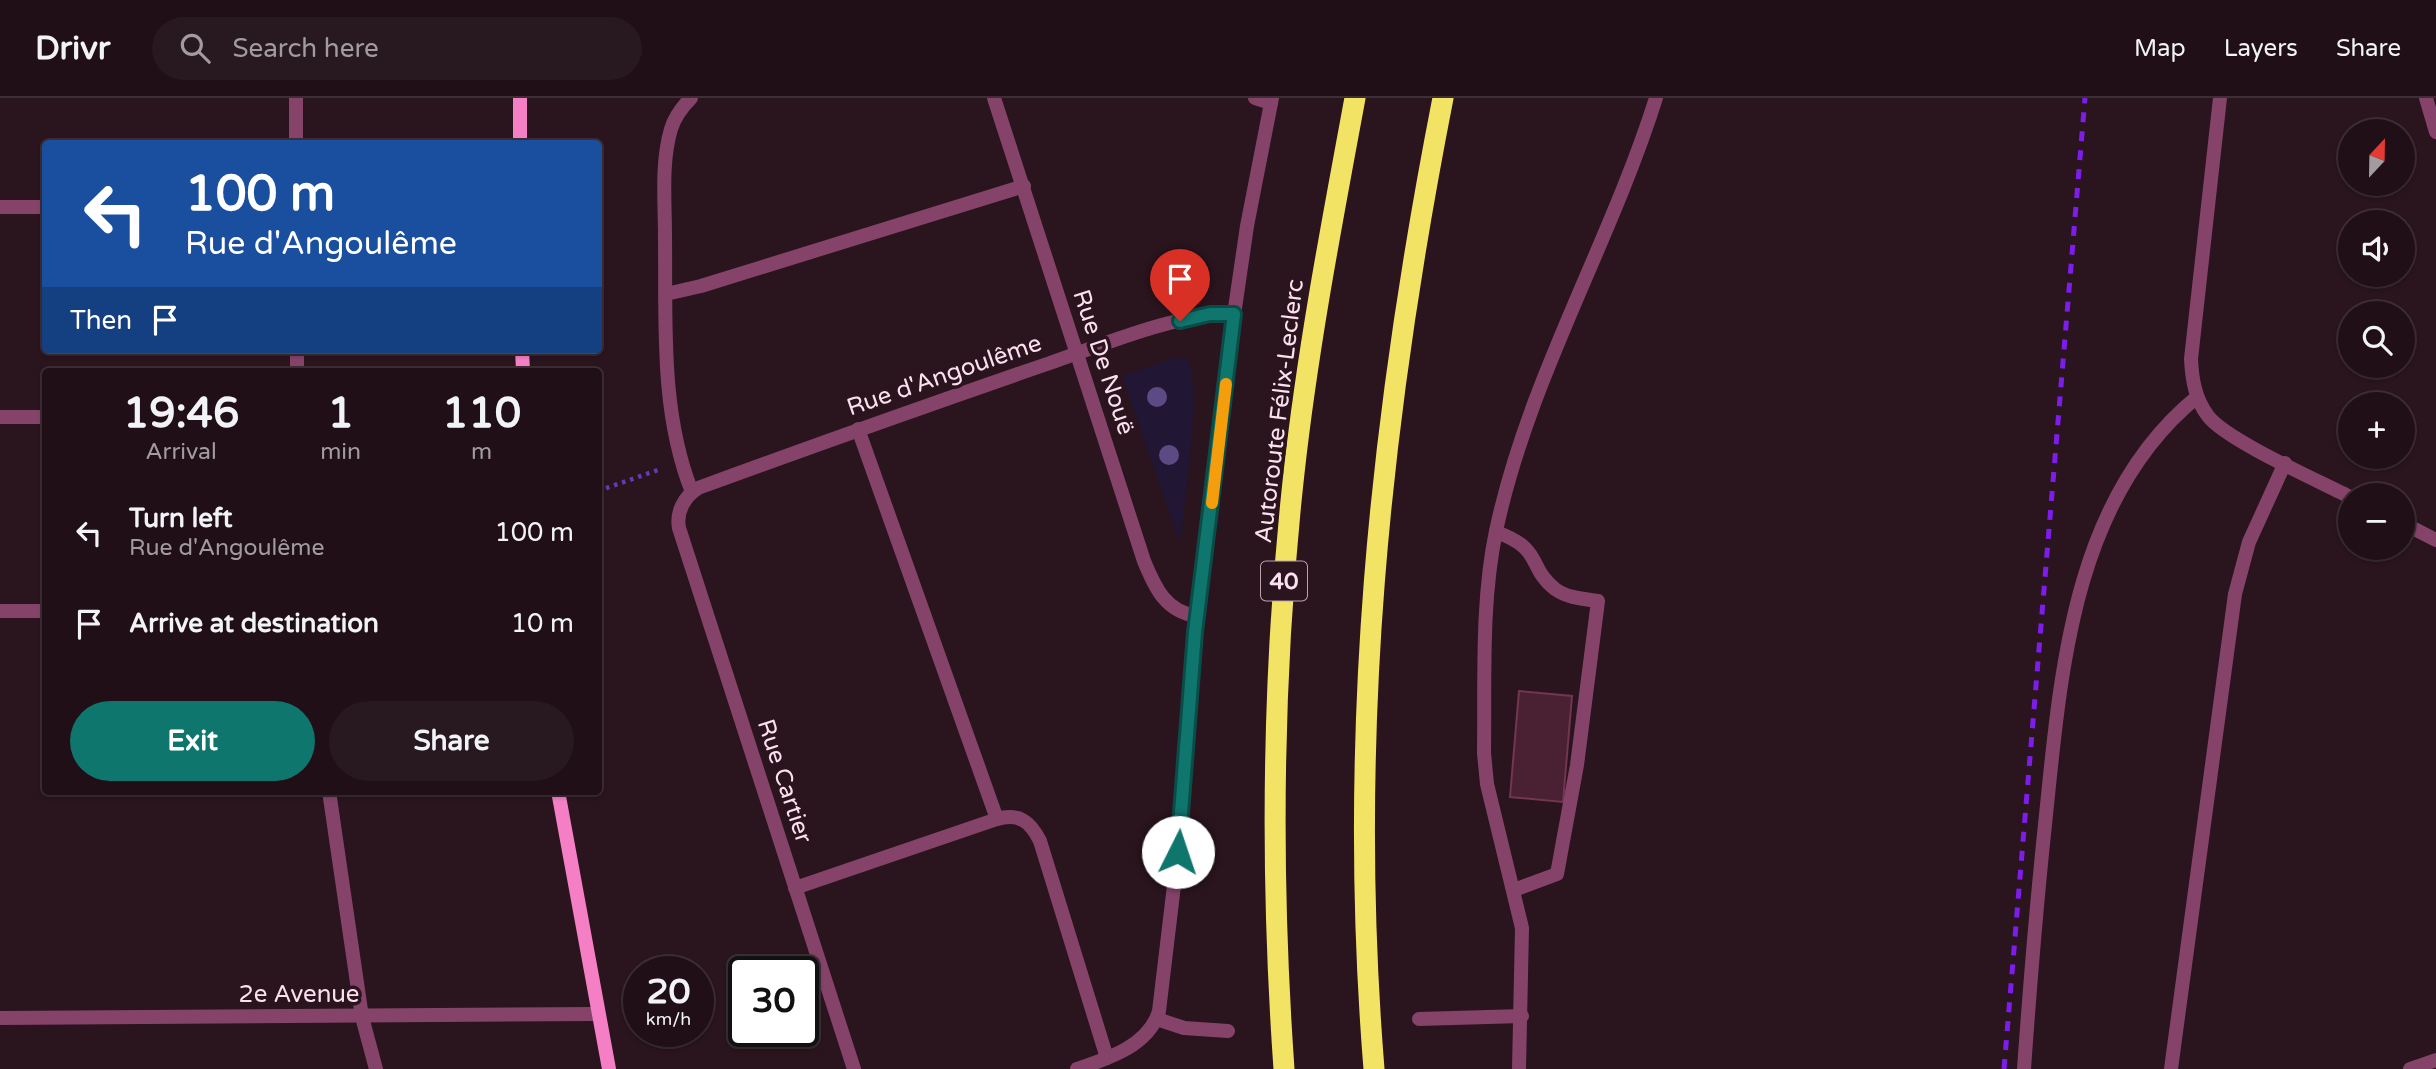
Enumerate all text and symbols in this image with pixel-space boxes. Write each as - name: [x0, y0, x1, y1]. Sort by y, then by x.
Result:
- search box: [152, 17, 642, 80]
- text: Drivr: [35, 29, 110, 68]
- icon: search: [176, 29, 214, 67]
- text: Search here: [232, 33, 379, 64]
- text: Map: [2134, 34, 2186, 63]
- text: Layers: [2224, 34, 2298, 63]
- text: Share: [2336, 34, 2401, 63]
- north arrow: [2338, 119, 2415, 196]
- map controls: [2338, 119, 2415, 560]
- text: 100 m: [185, 165, 335, 224]
- icon: left: [70, 168, 161, 259]
- button: sound: [2338, 210, 2415, 287]
- text: Rue d'Angoulême: [185, 225, 457, 263]
- pin: [1150, 249, 1210, 321]
- icon: arrive: [1161, 260, 1199, 298]
- street label: Autoroute Félix-Leclerc: [1249, 278, 1310, 545]
- street label: Rue De Nouë: [1066, 286, 1141, 438]
- icon: arrive: [146, 301, 184, 339]
- button: search: [2338, 301, 2415, 378]
- text: Then: [70, 305, 132, 336]
- street label: Rue d'Angoulême: [843, 329, 1045, 422]
- text: 19:46: [123, 388, 239, 439]
- text: 1: [327, 388, 354, 439]
- text: 110: [442, 388, 521, 439]
- button: +: [2338, 392, 2415, 469]
- text: Arrival: [146, 438, 217, 466]
- text: min: [320, 438, 361, 466]
- text: m: [471, 438, 492, 466]
- button: −: [2338, 483, 2415, 560]
- text: Turn left: [129, 503, 232, 534]
- icon: left: [70, 514, 108, 552]
- text: 100 m: [494, 517, 574, 548]
- text: Rue d'Angoulême: [129, 534, 324, 562]
- road number: 40: [1261, 561, 1307, 601]
- icon: arrive: [70, 605, 108, 643]
- text: Arrive at destination: [129, 608, 379, 639]
- text: 10 m: [511, 608, 574, 639]
- button: Exit: [70, 701, 315, 781]
- button: Share: [329, 701, 574, 781]
- street label: Rue Cartier: [751, 715, 818, 848]
- position arrow: [1141, 815, 1215, 889]
- speed limit sign: 30: [728, 956, 819, 1047]
- text: 20: [647, 971, 690, 1013]
- street label: 2e Avenue: [239, 980, 359, 1009]
- text: km/h: [646, 1008, 691, 1030]

